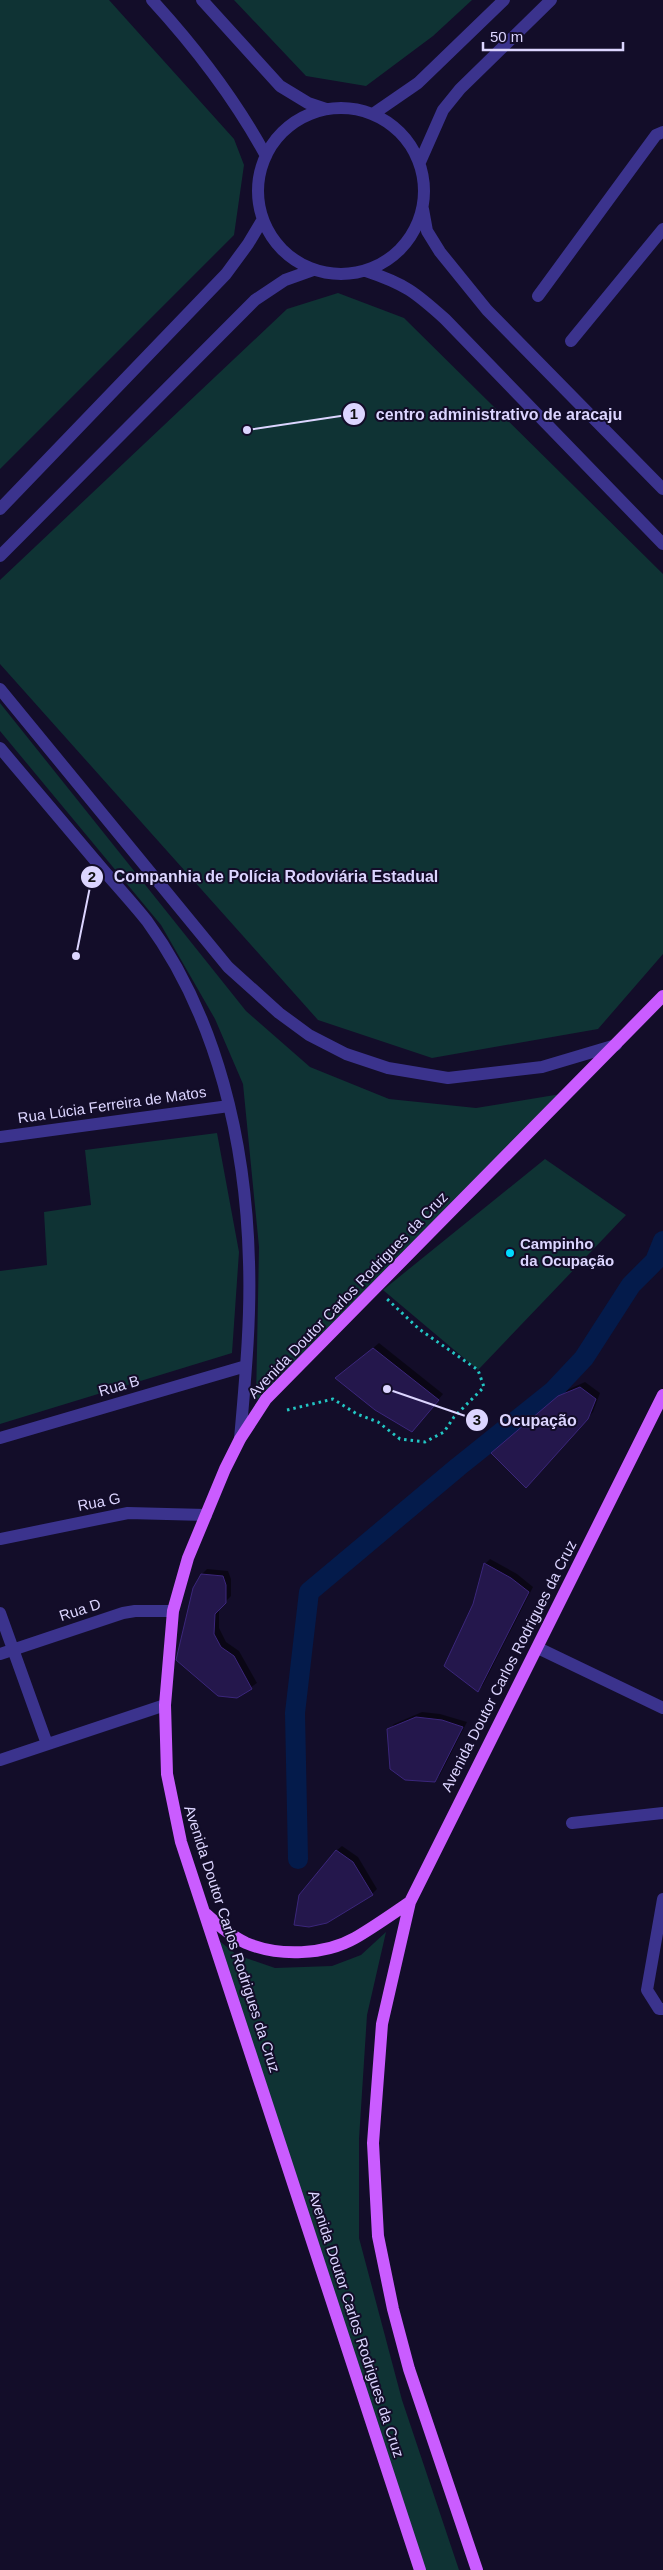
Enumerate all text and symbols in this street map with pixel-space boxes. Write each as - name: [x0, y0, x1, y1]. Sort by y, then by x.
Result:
- scale bar: [483, 20, 623, 52]
- text: 50 m: [490, 28, 523, 45]
- callout: centro administrativo de aracaju: [341, 398, 632, 429]
- text: 1: [350, 405, 358, 422]
- text: centro administrativo de aracaju: [376, 406, 622, 423]
- callout: Companhia de Polícia Rodoviária Estadual: [79, 861, 449, 892]
- text: 2: [88, 868, 96, 885]
- text: Companhia de Polícia Rodoviária Estadual: [114, 868, 438, 885]
- street label: Rua Lúcia Ferreira de Matos: [17, 1083, 207, 1126]
- street label: Avenida Doutor Carlos Rodrigues da Cruz: [244, 1188, 451, 1401]
- place label: Campinho da Ocupação: [520, 1235, 614, 1269]
- marker: Campinho da Ocupação: [504, 1247, 516, 1259]
- street label: Rua B: [96, 1372, 141, 1399]
- callout: Ocupação: [465, 1405, 587, 1436]
- text: 3: [473, 1411, 481, 1428]
- text: Ocupação: [499, 1412, 577, 1429]
- street label: Rua G: [76, 1489, 122, 1514]
- street label: Avenida Doutor Carlos Rodrigues da Cruz: [437, 1537, 580, 1794]
- street label: Rua D: [57, 1595, 103, 1624]
- street label: Avenida Doutor Carlos Rodrigues da Cruz: [181, 1803, 284, 2075]
- street label: Avenida Doutor Carlos Rodrigues da Cruz: [305, 2188, 408, 2460]

